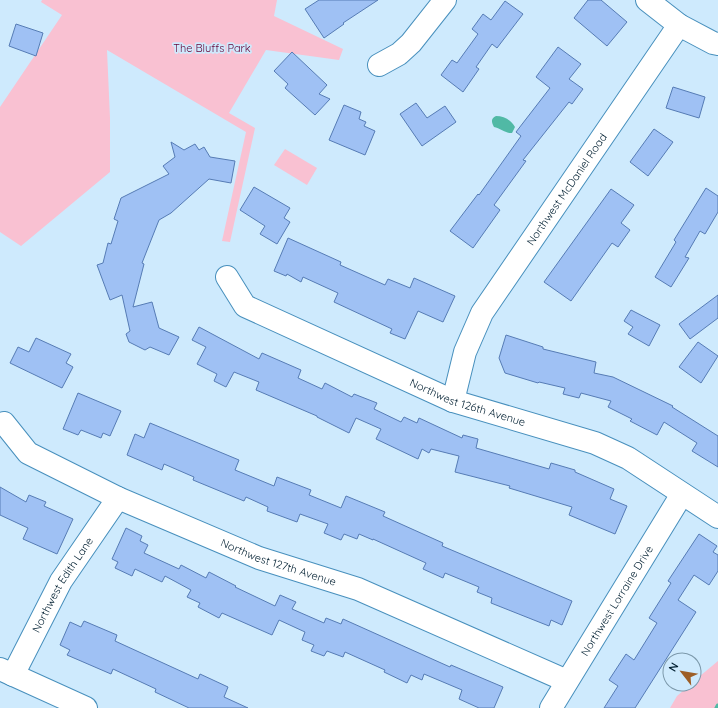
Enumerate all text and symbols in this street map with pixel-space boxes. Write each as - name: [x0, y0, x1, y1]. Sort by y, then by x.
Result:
- park label: The Bluffs Park: [173, 41, 251, 55]
- street label: Northwest McDaniel Road: [523, 131, 610, 248]
- street label: Northwest 126th Avenue: [407, 375, 527, 429]
- street label: Northwest Edith Lane: [29, 534, 96, 635]
- street label: Northwest 127th Avenue: [218, 535, 338, 589]
- street label: Northwest Lorraine Drive: [578, 543, 656, 658]
- north arrow: [662, 652, 702, 692]
- text: N: [665, 660, 682, 674]

